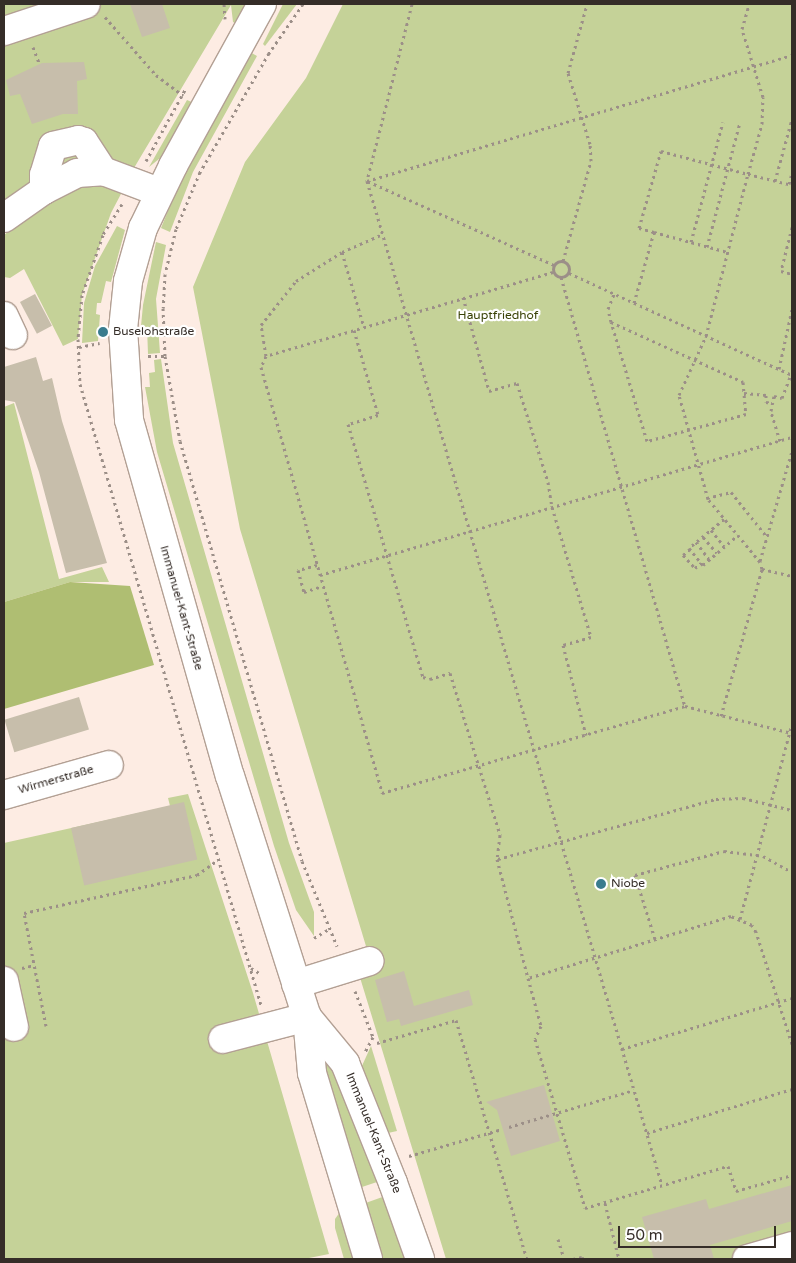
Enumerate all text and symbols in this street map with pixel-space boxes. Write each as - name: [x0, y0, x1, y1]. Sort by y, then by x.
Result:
- park label: Hauptfriedhof: [458, 309, 538, 323]
- place label: Buselohstraße: [113, 325, 194, 339]
- marker: Buselohstraße: [97, 326, 109, 338]
- street label: Immanuel-Kant-Straße: [156, 544, 206, 672]
- street label: Wirmerstraße: [17, 762, 95, 798]
- place label: Niobe: [611, 877, 645, 891]
- marker: Niobe: [595, 878, 607, 890]
- street label: Immanuel-Kant-Straße: [342, 1071, 404, 1195]
- scale bar: [621, 1216, 778, 1248]
- text: 50 m: [626, 1226, 663, 1244]

